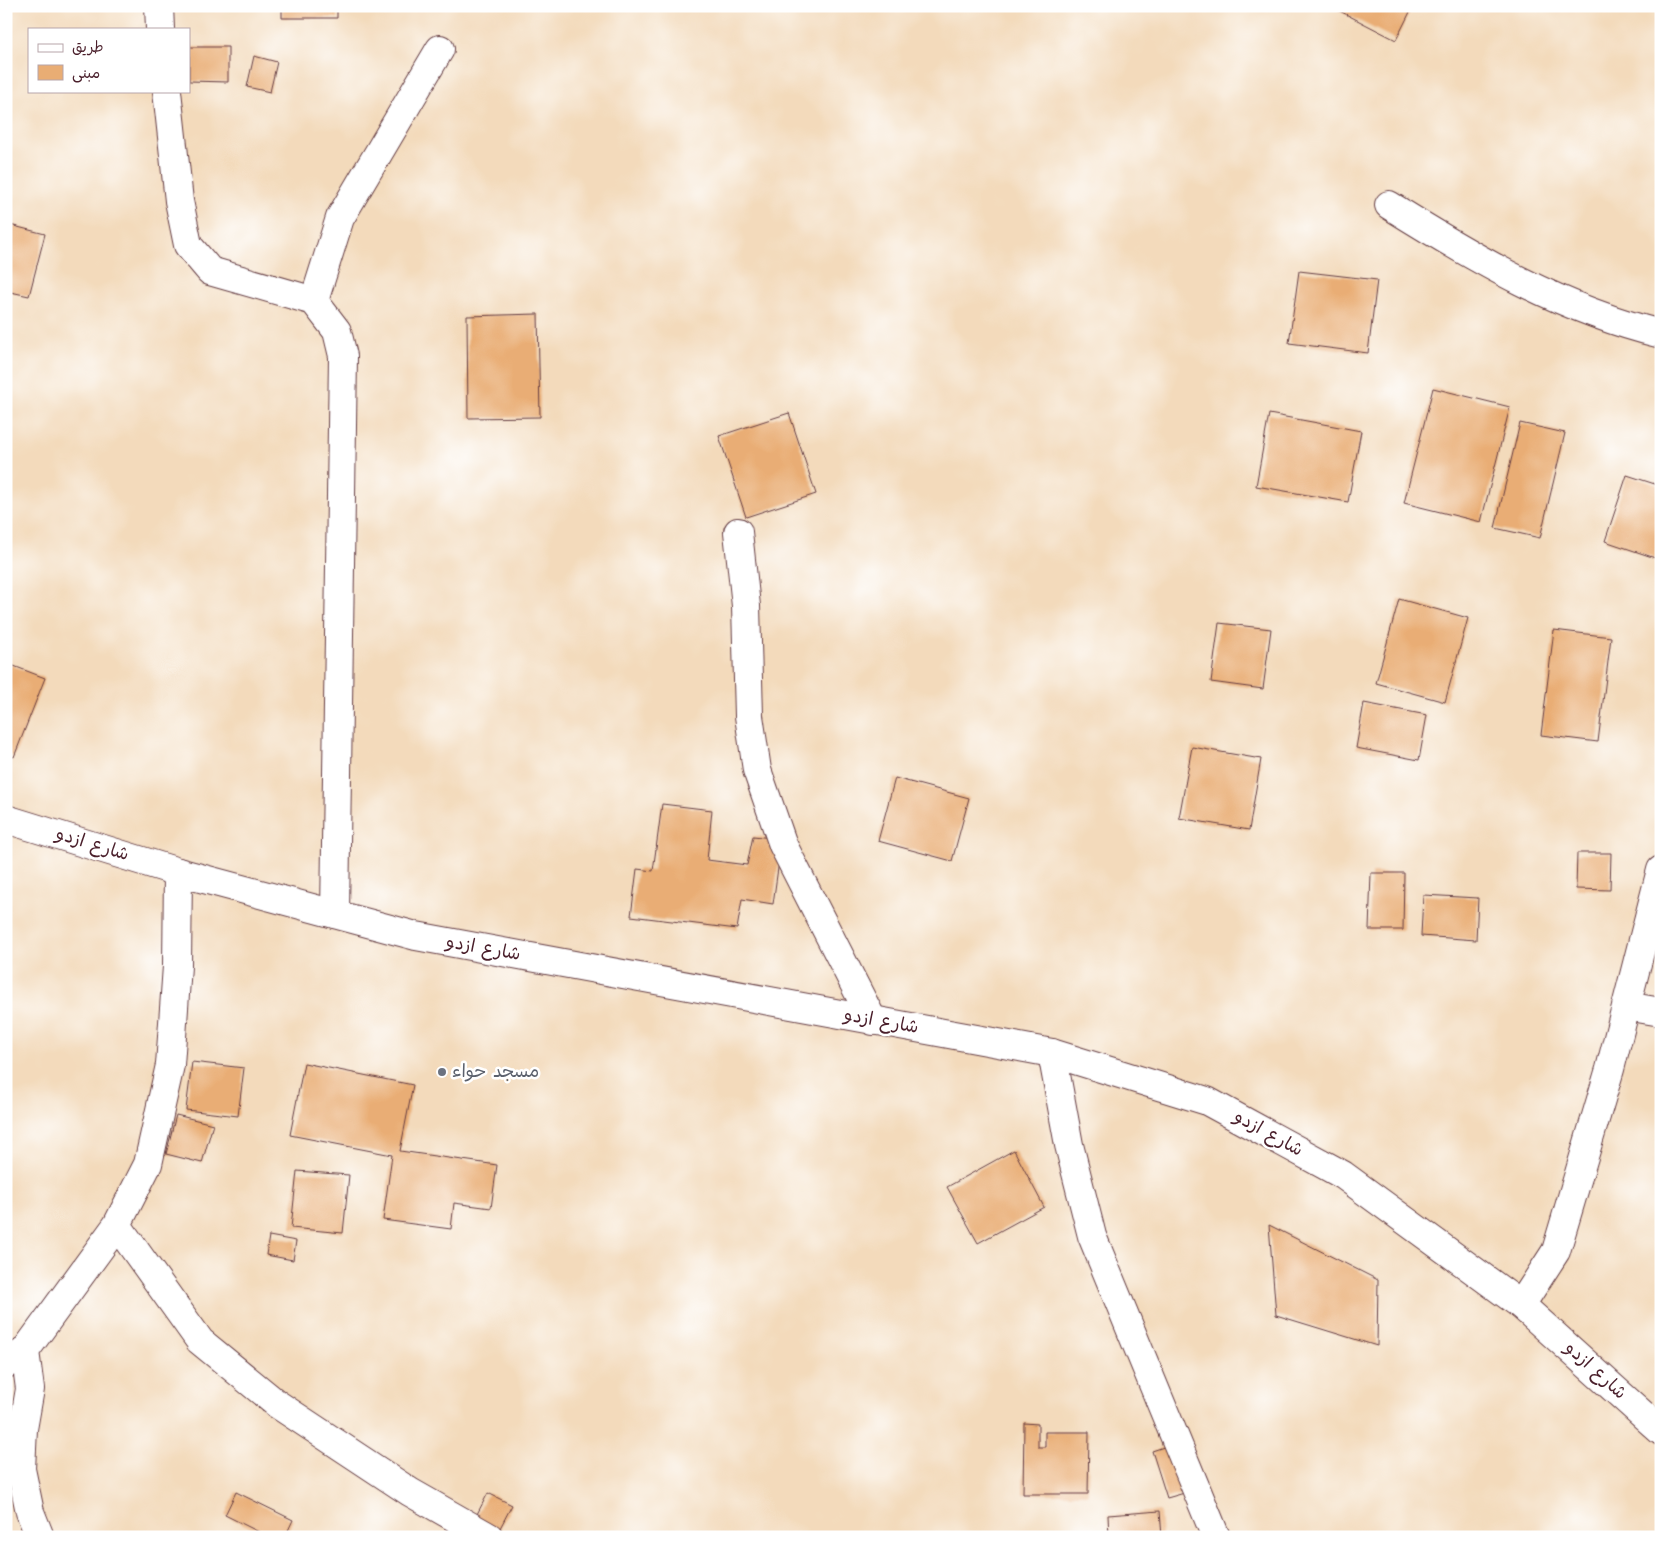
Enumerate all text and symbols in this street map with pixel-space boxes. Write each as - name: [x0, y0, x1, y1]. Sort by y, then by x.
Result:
- legend: [28, 28, 190, 92]
- text: طريق: [72, 36, 104, 60]
- text: مبنى: [72, 62, 100, 86]
- street label: شارع ازدو: [51, 820, 132, 870]
- street label: شارع ازدو: [442, 928, 523, 970]
- street label: شارع ازدو: [840, 1001, 921, 1043]
- place label: مسجد حواء: [452, 1058, 539, 1087]
- marker: مسجد حواء: [436, 1066, 448, 1078]
- street label: شارع ازدو: [1227, 1102, 1308, 1165]
- street label: شارع ازدو: [1556, 1334, 1633, 1407]

